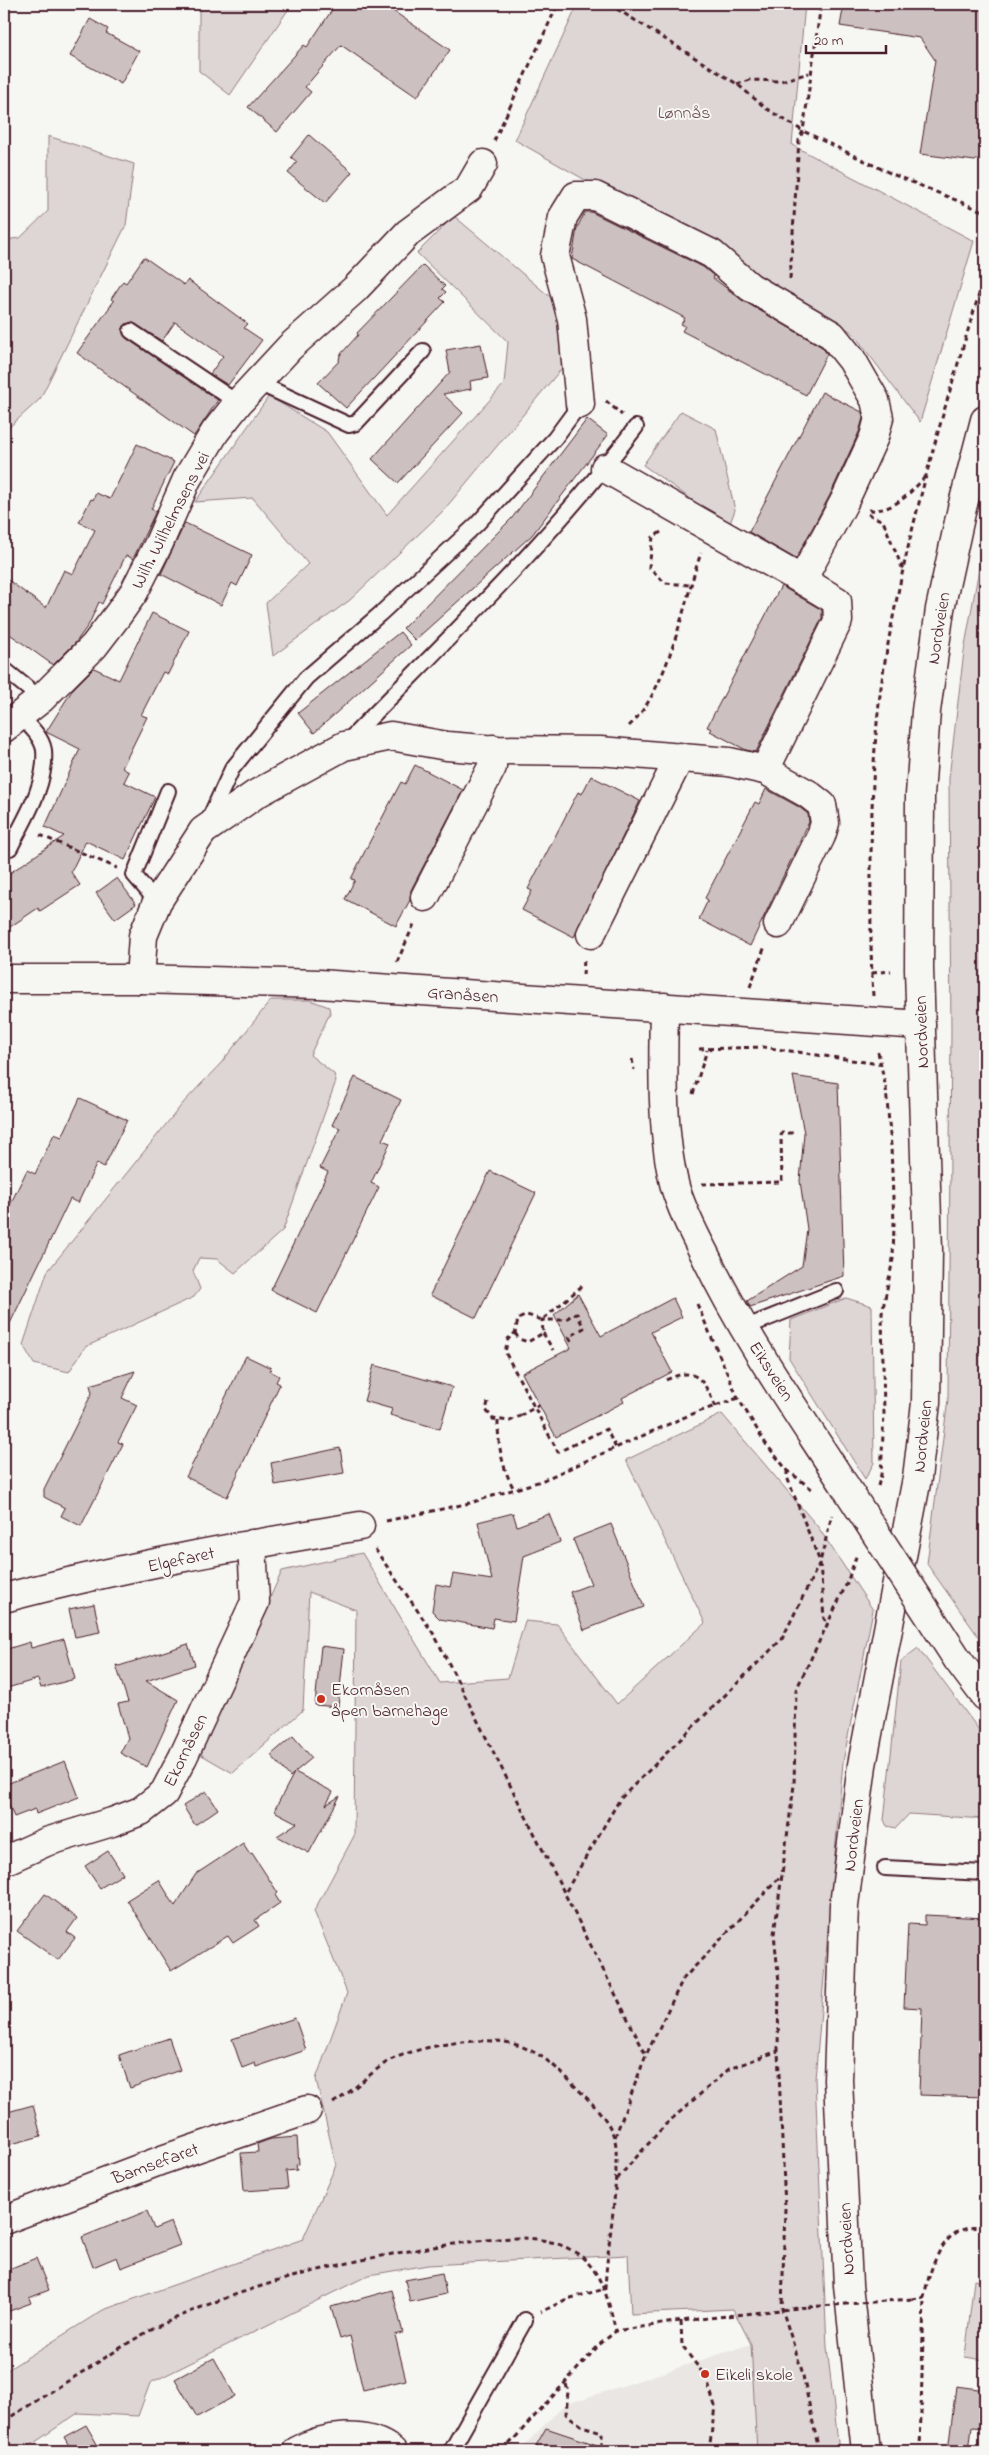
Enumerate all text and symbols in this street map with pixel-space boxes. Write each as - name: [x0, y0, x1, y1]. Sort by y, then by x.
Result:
- scale bar: [806, 22, 886, 54]
- text: 20 m: [814, 30, 844, 52]
- park label: Lønnås: [658, 101, 710, 127]
- street label: Wilh. Wilhelmsens vei: [126, 448, 218, 594]
- street label: Nordveien: [921, 590, 959, 666]
- street label: Granåsen: [426, 981, 499, 1011]
- street label: Nordveien: [909, 995, 937, 1069]
- street label: Eiksveien: [741, 1337, 800, 1407]
- street label: Nordveien: [907, 1398, 941, 1474]
- street label: Elgefaret: [146, 1541, 218, 1582]
- place label: Ekornåsen åpen barnehage: [331, 1678, 449, 1726]
- marker: Ekornåsen åpen barnehage: [315, 1693, 327, 1705]
- street label: Ekornåsen: [158, 1710, 216, 1792]
- street label: Nordveien: [838, 1797, 872, 1873]
- street label: Bamsefaret: [108, 2137, 203, 2193]
- street label: Nordveien: [833, 2202, 863, 2276]
- place label: Eikeli skole: [715, 2363, 794, 2389]
- marker: Eikeli skole: [699, 2368, 711, 2380]

